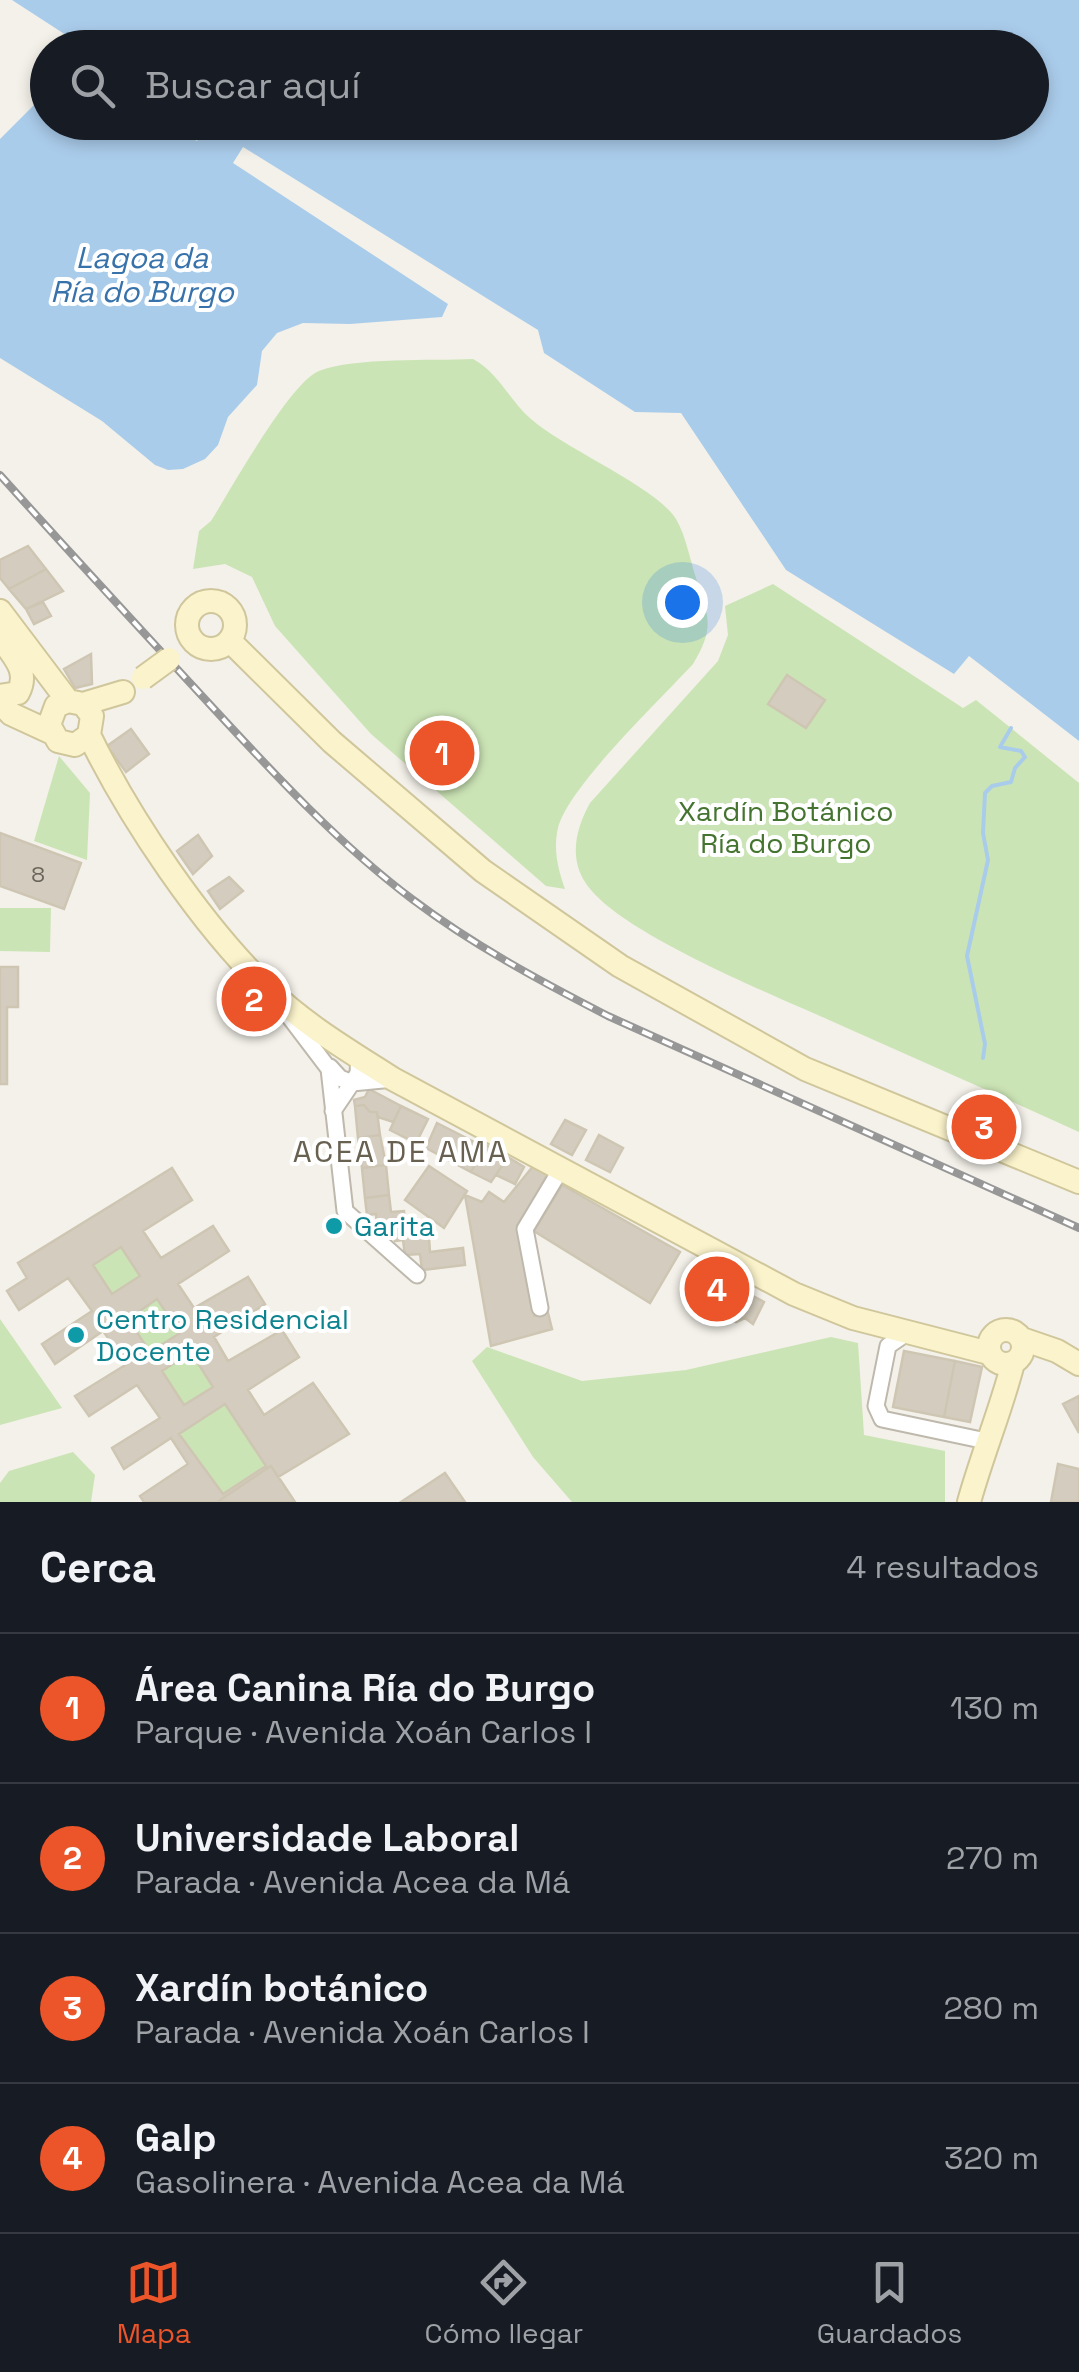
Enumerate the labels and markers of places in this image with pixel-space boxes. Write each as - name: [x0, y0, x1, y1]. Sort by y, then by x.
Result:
- pin: 1: [410, 716, 474, 790]
- pin: 2: [222, 962, 286, 1036]
- pin: 3: [952, 1090, 1016, 1164]
- place label: Garita: [354, 1208, 435, 1244]
- marker: Garita: [323, 1215, 345, 1237]
- pin: 4: [684, 1252, 750, 1326]
- place label: Centro Residencial Docente: [96, 1301, 349, 1369]
- marker: Centro Residencial Docente: [65, 1324, 87, 1346]

